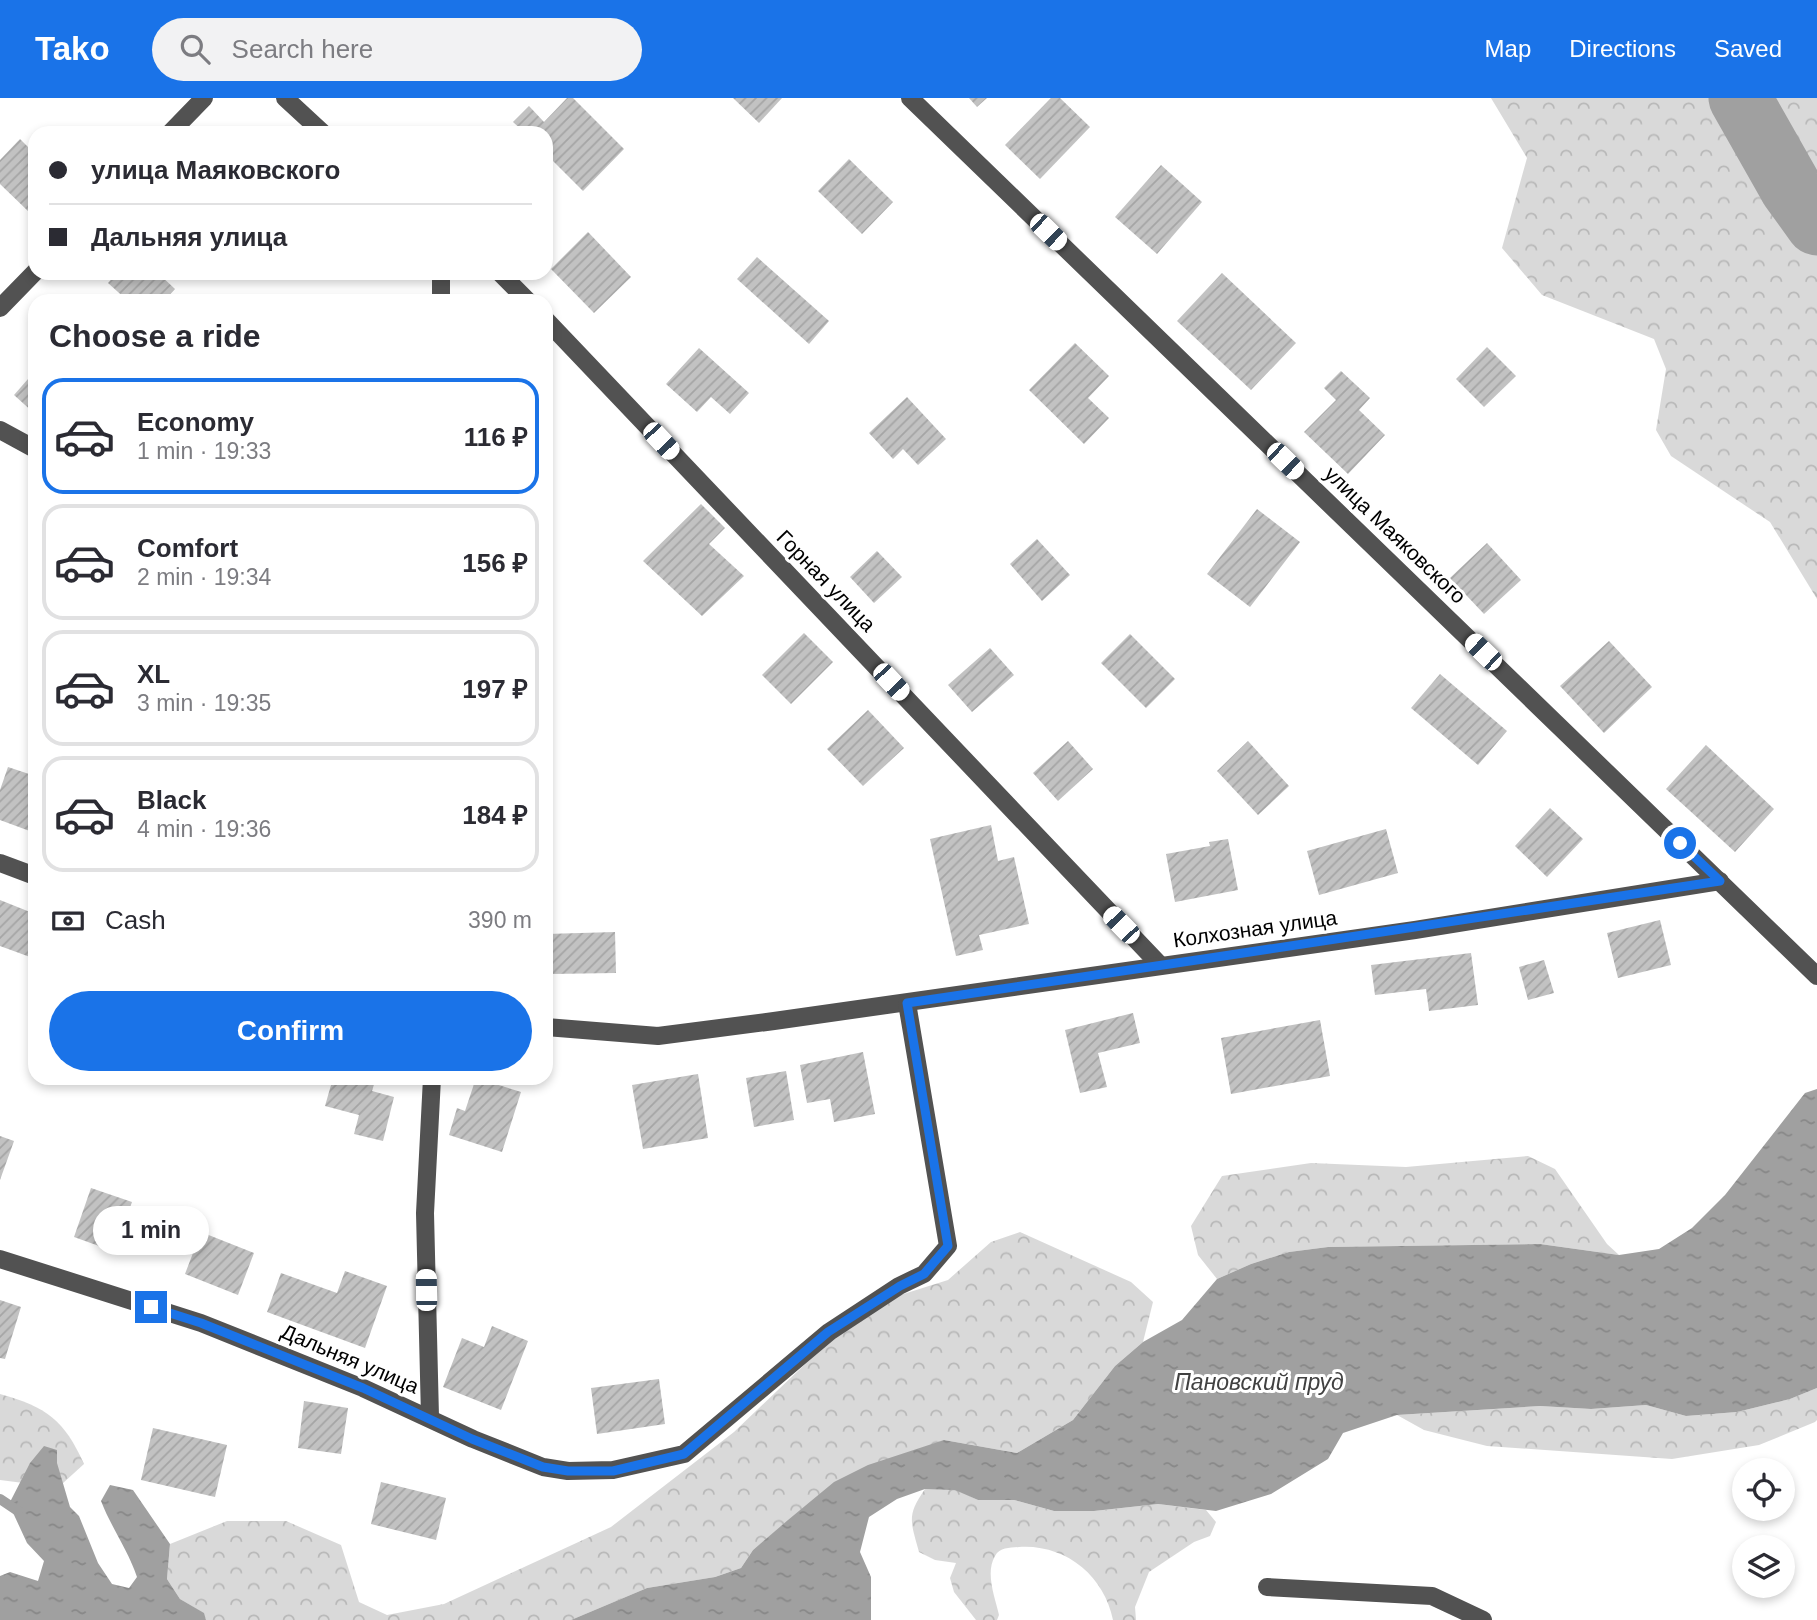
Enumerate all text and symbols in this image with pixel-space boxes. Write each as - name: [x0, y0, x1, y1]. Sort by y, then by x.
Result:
- search box: [152, 18, 642, 81]
- text: Tako: [35, 30, 110, 67]
- icon: search: [176, 30, 214, 68]
- text: Search here: [232, 34, 373, 64]
- text: Map: [1485, 35, 1531, 62]
- text: Directions: [1569, 35, 1676, 62]
- text: Saved: [1714, 35, 1782, 62]
- text: улица Маяковского: [91, 155, 340, 185]
- car: [1026, 210, 1071, 254]
- text: Дальняя улица: [91, 222, 287, 252]
- text: Choose a ride: [49, 318, 261, 354]
- icon: car: [53, 405, 116, 468]
- text: Economy: [137, 407, 254, 437]
- car: [639, 418, 684, 464]
- text: 116 ₽: [464, 422, 528, 452]
- text: 1 min · 19:33: [137, 438, 271, 464]
- car: [1263, 439, 1308, 483]
- street label: улица Маяковского: [1320, 461, 1471, 608]
- street label: Горная улица: [772, 525, 881, 636]
- icon: car: [53, 531, 116, 594]
- text: Comfort: [137, 533, 238, 563]
- text: 156 ₽: [462, 548, 528, 578]
- text: 2 min · 19:34: [137, 564, 271, 590]
- car: [1461, 630, 1506, 674]
- icon: car: [53, 657, 116, 720]
- text: XL: [137, 659, 170, 689]
- car: [869, 659, 914, 705]
- text: 197 ₽: [462, 674, 528, 704]
- text: 3 min · 19:35: [137, 690, 271, 716]
- icon: car: [53, 783, 116, 846]
- text: Black: [137, 785, 206, 815]
- text: 184 ₽: [462, 800, 528, 830]
- text: 4 min · 19:36: [137, 816, 271, 842]
- route start: [1664, 827, 1696, 859]
- icon: cash: [49, 902, 87, 940]
- car: [1099, 903, 1144, 947]
- text: Cash: [105, 905, 166, 935]
- street label: Колхозная улица: [1172, 906, 1339, 951]
- text: 390 m: [468, 907, 532, 933]
- button: Confirm: [49, 991, 532, 1071]
- callout: 1 min: [93, 1206, 209, 1254]
- text: 1 min: [121, 1217, 181, 1243]
- car: [416, 1269, 437, 1311]
- route end: [135, 1291, 167, 1323]
- street label: Дальняя улица: [278, 1319, 423, 1398]
- water label: Пановский пруд: [1174, 1369, 1344, 1395]
- map controls: [1732, 1458, 1795, 1598]
- button: locate: [1732, 1458, 1795, 1521]
- button: layers: [1732, 1535, 1795, 1598]

